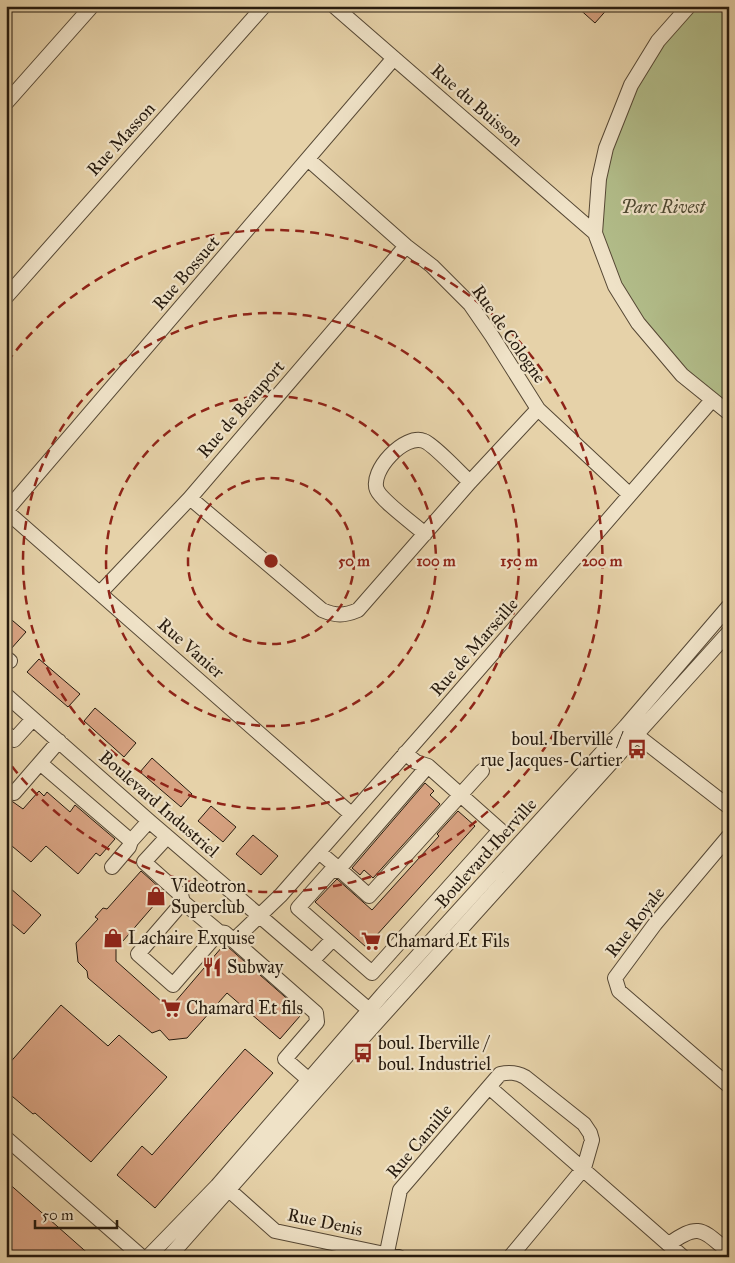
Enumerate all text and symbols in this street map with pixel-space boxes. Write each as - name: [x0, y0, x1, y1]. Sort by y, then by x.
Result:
- street label: Rue du Buisson: [427, 59, 528, 151]
- street label: Rue Masson: [82, 97, 160, 180]
- park label: Parc Rivest: [621, 196, 706, 218]
- street label: Rue Bossuet: [148, 231, 225, 315]
- street label: Rue de Cologne: [466, 281, 551, 388]
- street label: Rue de Beauport: [193, 355, 290, 462]
- centre of rings: [262, 552, 280, 570]
- text: 50 m: [338, 552, 370, 570]
- text: 100 m: [416, 552, 456, 570]
- text: 150 m: [500, 552, 538, 570]
- text: 200 m: [582, 552, 623, 570]
- street label: Rue de Marseille: [425, 593, 523, 701]
- street label: Rue Vanier: [153, 613, 229, 683]
- place label: boul. Iberville / rue Jacques-Cartier: [480, 728, 624, 772]
- bus stop icon: boul. Iberville / rue Jacques-Cartier: [626, 738, 648, 760]
- street label: Boulevard Industriel: [95, 746, 224, 862]
- street label: Boulevard Iberville: [431, 793, 541, 913]
- place label: Videotron Superclub: [170, 875, 246, 918]
- street label: Rue Royale: [601, 882, 669, 962]
- shop icon: Videotron Superclub: [145, 885, 167, 907]
- shop icon: Lachaire Exquise: [102, 927, 124, 949]
- place label: Lachaire Exquise: [128, 927, 255, 950]
- supermarket icon: Chamard Et Fils: [360, 930, 382, 952]
- place label: Chamard Et Fils: [386, 930, 509, 952]
- restaurant icon: Subway: [201, 956, 223, 978]
- place label: Subway: [227, 956, 284, 978]
- supermarket icon: Chamard Et fils: [160, 997, 182, 1019]
- place label: Chamard Et fils: [186, 997, 303, 1019]
- place label: boul. Iberville / boul. Industriel: [378, 1032, 491, 1075]
- bus stop icon: boul. Iberville / boul. Industriel: [352, 1042, 374, 1064]
- street label: Rue Camille: [381, 1099, 457, 1183]
- scale bar: [35, 1198, 118, 1230]
- street label: Rue Denis: [285, 1203, 365, 1241]
- text: 50 m: [42, 1206, 74, 1224]

